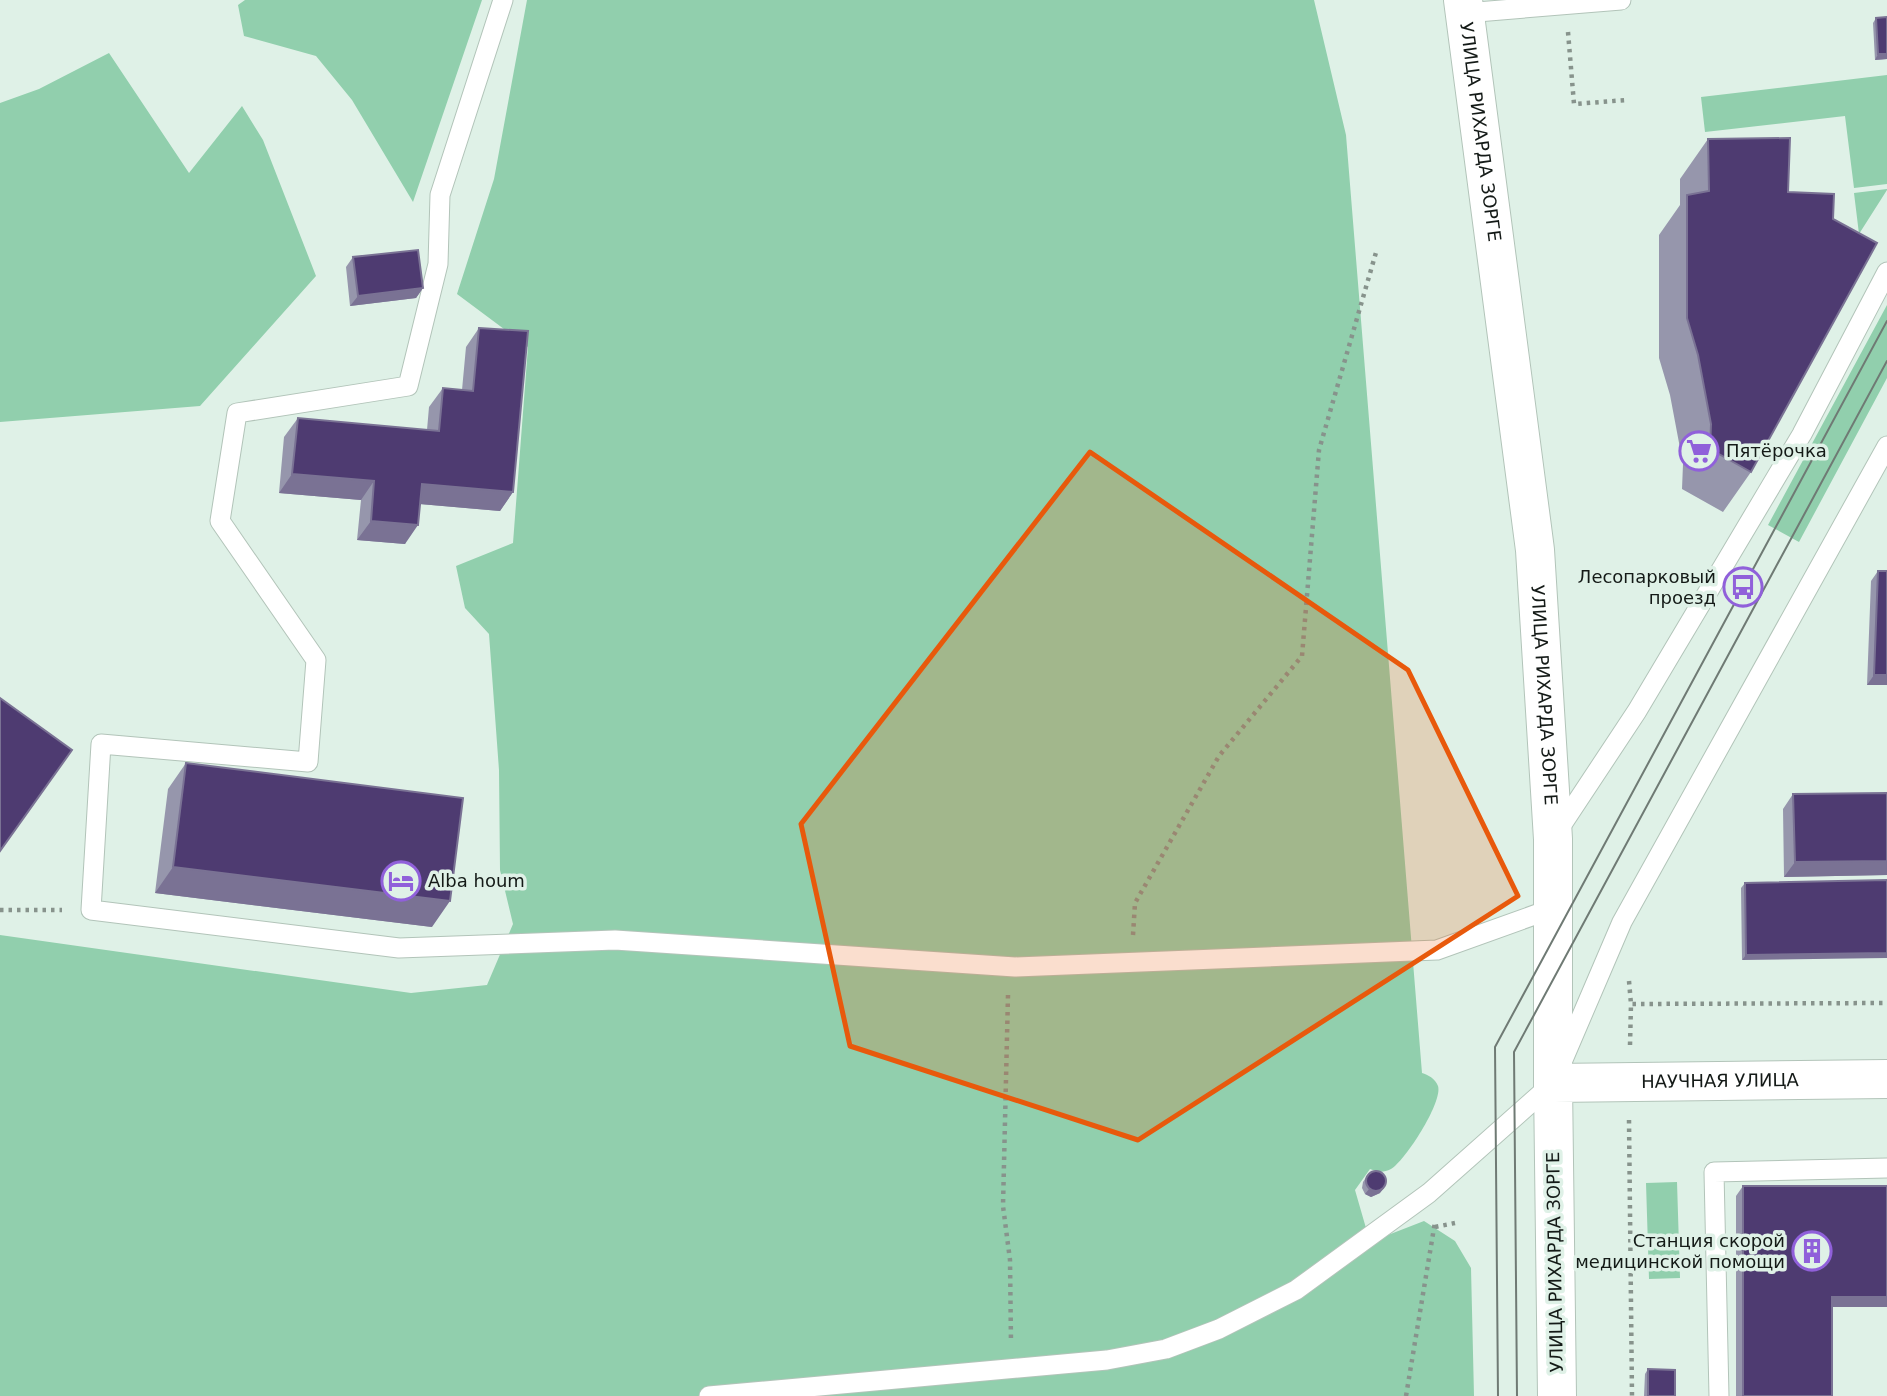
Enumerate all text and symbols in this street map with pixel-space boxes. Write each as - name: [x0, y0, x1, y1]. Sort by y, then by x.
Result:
- street label: УЛИЦА РИХАРДА ЗОРГЕ: [1456, 21, 1506, 243]
- supermarket icon: Пятёрочка: [1678, 430, 1720, 472]
- place label: Пятёрочка: [1726, 440, 1827, 461]
- place label: Лесопарковый проезд: [1578, 566, 1716, 608]
- bus stop icon: Лесопарковый проезд: [1722, 566, 1764, 608]
- street label: УЛИЦА РИХАРДА ЗОРГЕ: [1527, 584, 1562, 806]
- hotel icon: Alba houm: [380, 860, 422, 902]
- place label: Alba houm: [428, 870, 525, 891]
- street label: НАУЧНАЯ УЛИЦА: [1641, 1069, 1800, 1092]
- street label: УЛИЦА РИХАРДА ЗОРГЕ: [1542, 1151, 1567, 1373]
- place label: Станция скорой медицинской помощи: [1575, 1230, 1785, 1272]
- building icon: Станция скорой медицинской помощи: [1791, 1230, 1833, 1272]

